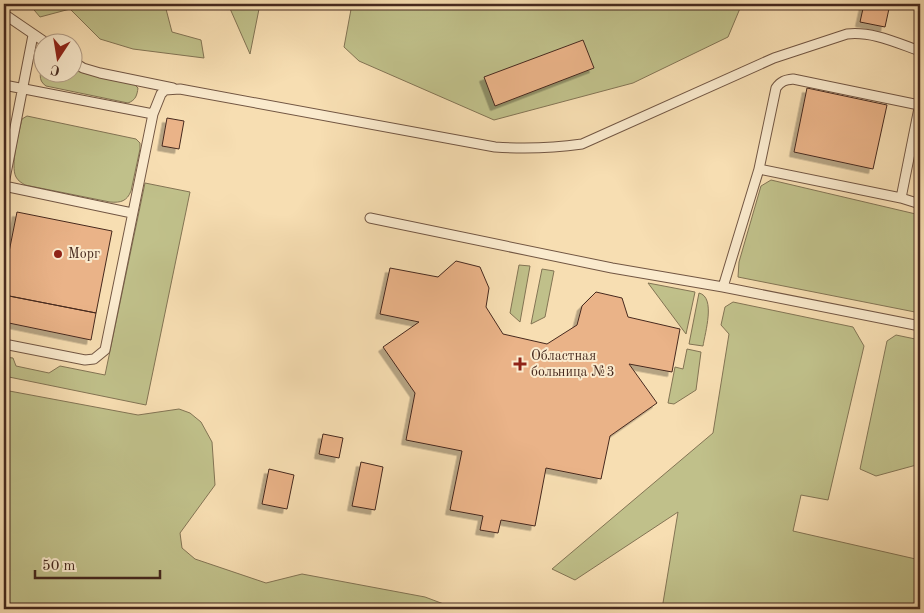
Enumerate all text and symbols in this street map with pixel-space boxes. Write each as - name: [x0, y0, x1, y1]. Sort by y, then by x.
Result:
- north arrow: [32, 32, 82, 82]
- text: С: [50, 62, 61, 78]
- place label: Морг: [68, 247, 100, 261]
- marker: Морг: [52, 248, 64, 260]
- place label: Областная больница №3: [531, 349, 615, 379]
- marker: Областная больница №3: [513, 357, 527, 371]
- scale bar: [35, 548, 160, 580]
- text: 50 m: [42, 559, 76, 574]

